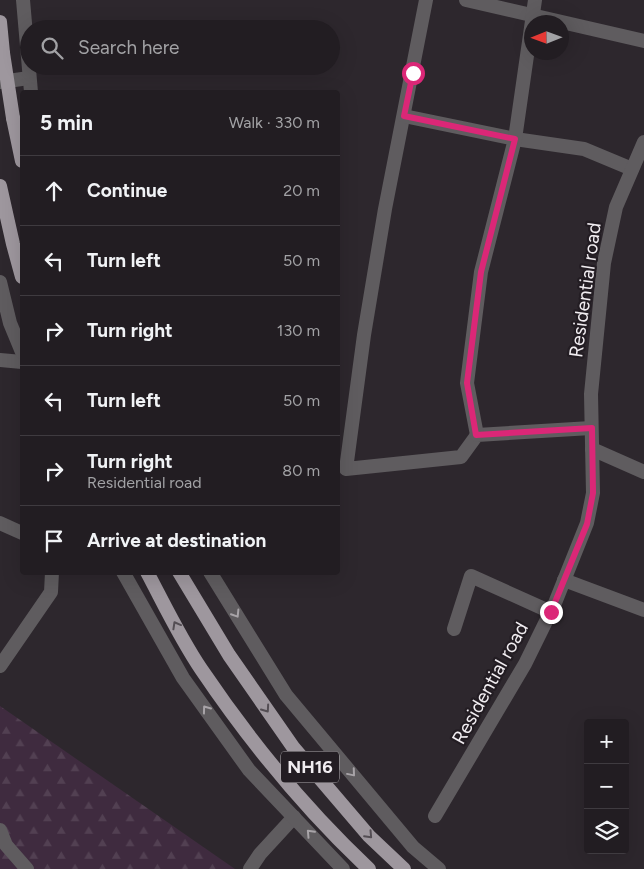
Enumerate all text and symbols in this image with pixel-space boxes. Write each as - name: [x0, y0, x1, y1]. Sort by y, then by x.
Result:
- north arrow: [524, 15, 569, 60]
- search box: [20, 20, 340, 75]
- icon: search: [38, 34, 66, 62]
- text: Search here: [78, 36, 180, 59]
- route start: [402, 62, 425, 85]
- text: 5 min: [40, 110, 93, 135]
- text: Walk · 330 m: [229, 113, 320, 132]
- icon: ahead: [40, 177, 68, 205]
- text: Continue: [87, 179, 167, 202]
- text: 20 m: [283, 181, 320, 200]
- street label: Residential road: [564, 221, 606, 359]
- icon: left: [40, 247, 68, 275]
- text: Turn left: [87, 249, 161, 272]
- text: 50 m: [283, 251, 320, 270]
- icon: right: [40, 317, 68, 345]
- text: Turn right: [87, 319, 173, 342]
- text: 130 m: [277, 321, 320, 340]
- icon: left: [40, 387, 68, 415]
- text: Turn left: [87, 389, 161, 412]
- text: 50 m: [283, 391, 320, 410]
- text: Turn right: [87, 450, 173, 473]
- icon: right: [40, 457, 68, 485]
- text: 80 m: [282, 461, 320, 480]
- text: Residential road: [87, 473, 202, 492]
- icon: arrive: [40, 527, 68, 555]
- text: Arrive at destination: [87, 529, 266, 552]
- route end: [540, 601, 563, 624]
- one-way arrow: [229, 609, 239, 618]
- street label: Residential road: [447, 618, 533, 748]
- one-way arrow: [172, 621, 182, 630]
- one-way arrow: [260, 703, 269, 713]
- one-way arrow: [203, 706, 211, 715]
- map controls: [584, 719, 629, 854]
- button: +: [584, 719, 629, 764]
- road number: NH16: [281, 752, 339, 782]
- button: −: [584, 764, 629, 809]
- one-way arrow: [346, 768, 355, 777]
- button: layers: [584, 809, 629, 854]
- one-way arrow: [307, 830, 316, 839]
- one-way arrow: [363, 830, 372, 839]

